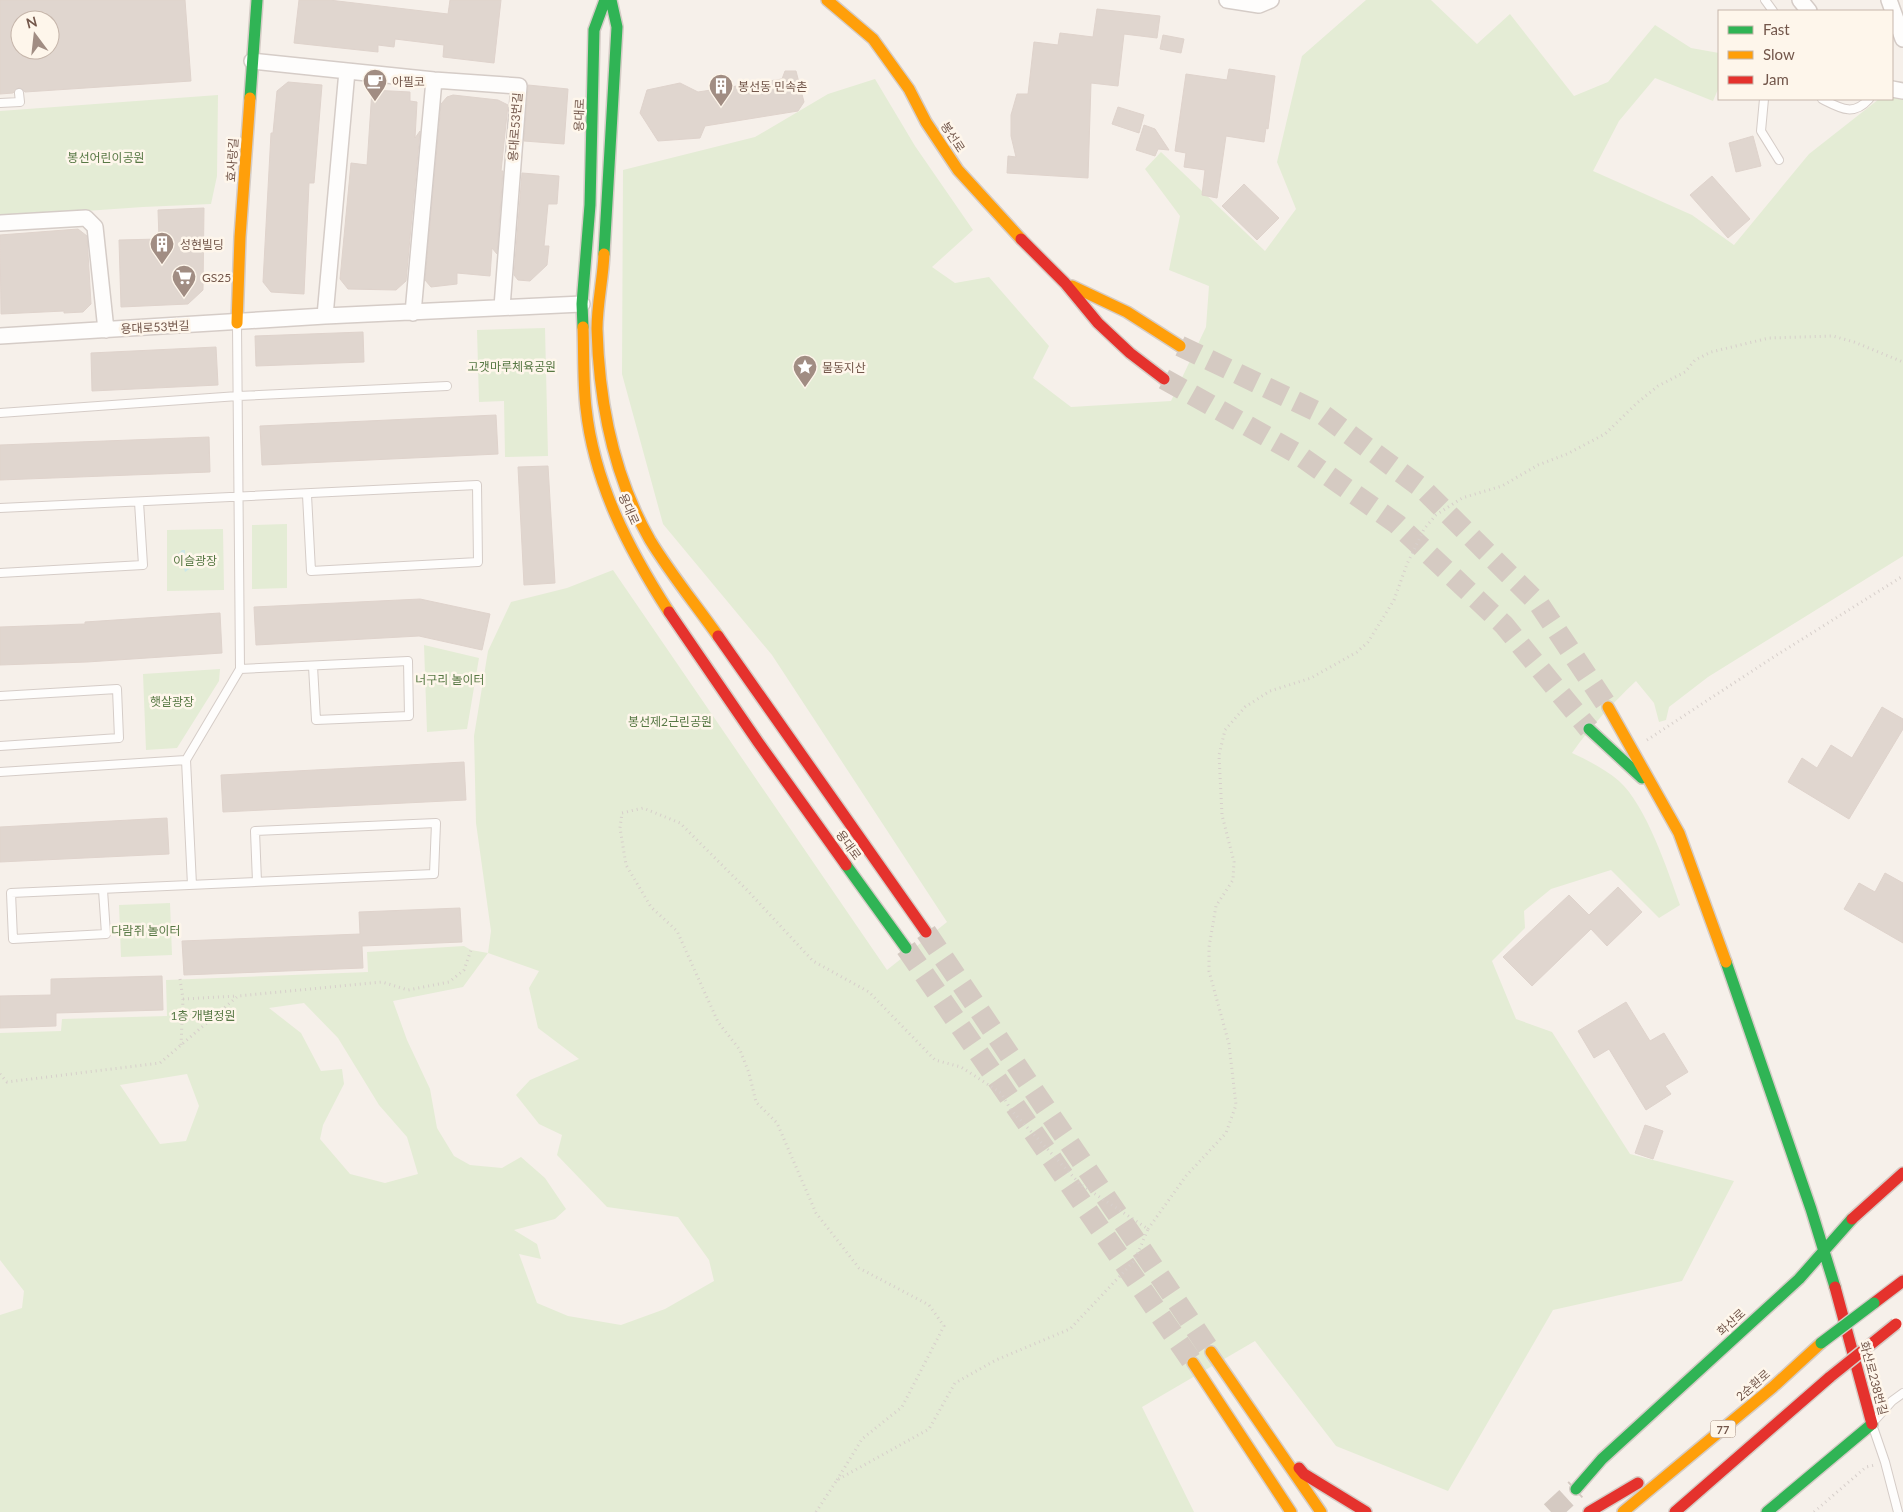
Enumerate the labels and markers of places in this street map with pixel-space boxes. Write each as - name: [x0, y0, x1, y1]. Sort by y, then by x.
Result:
- cafe icon: 아필코: [362, 68, 388, 102]
- building icon: 봉선동 민속촌: [708, 73, 734, 107]
- place label: 아필코: [392, 74, 425, 89]
- place label: 봉선동 민속촌: [738, 79, 807, 94]
- building icon: 성현빌딩: [149, 231, 175, 265]
- place label: 성현빌딩: [180, 237, 224, 252]
- supermarket icon: GS25: [171, 264, 197, 298]
- place label: GS25: [202, 270, 231, 285]
- place icon: 물동지산: [792, 354, 818, 388]
- place label: 물동지산: [822, 360, 866, 375]

